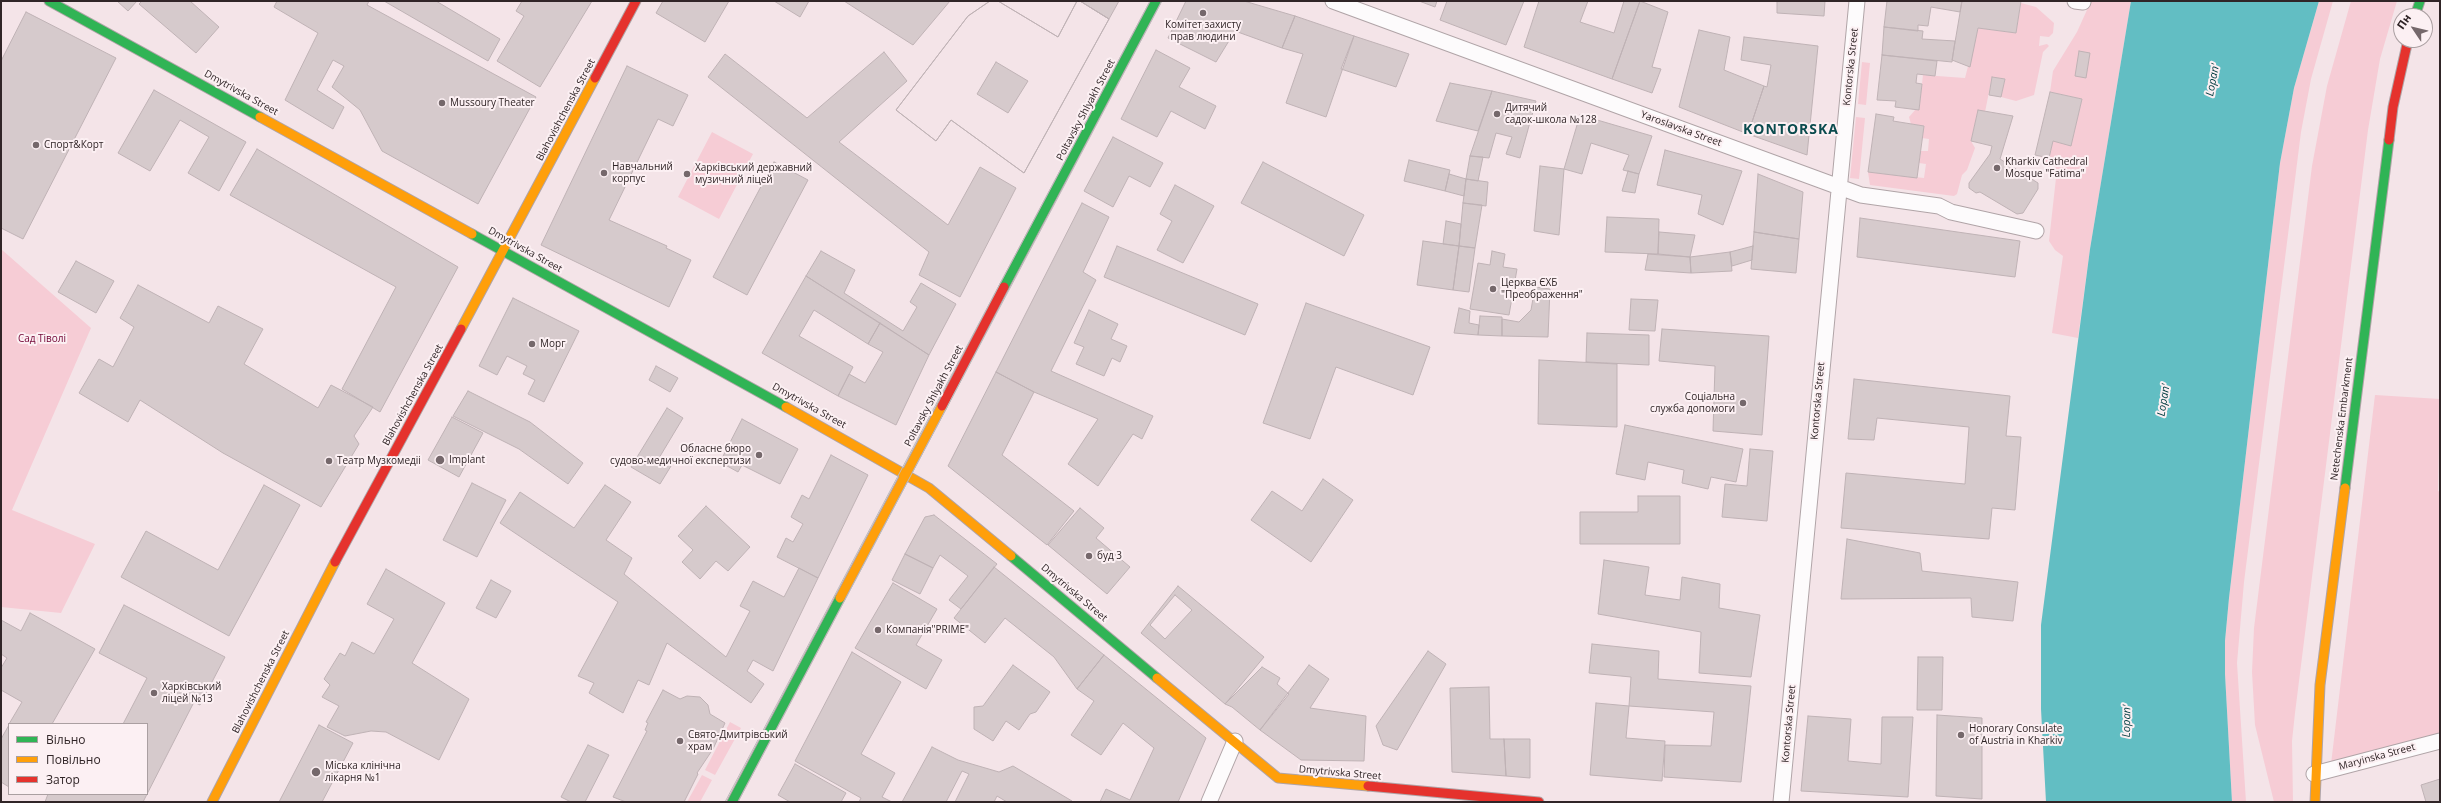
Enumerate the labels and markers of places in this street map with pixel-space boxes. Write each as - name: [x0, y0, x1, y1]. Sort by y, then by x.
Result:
- marker: Комітет захисту прав людини: [1198, 8, 1208, 18]
- place label: Комітет захисту прав людини: [1165, 19, 1241, 42]
- place label: Mussoury Theater: [450, 97, 535, 109]
- marker: Mussoury Theater: [437, 98, 447, 108]
- place label: Дитячий садок-школа №128: [1505, 102, 1597, 126]
- marker: Дитячий садок-школа №128: [1492, 109, 1502, 119]
- place label: Спорт&Корт: [44, 139, 104, 151]
- marker: Спорт&Корт: [31, 140, 41, 150]
- place label: Kharkiv Cathedral Mosque "Fatima": [2005, 156, 2088, 180]
- place label: Навчальний корпус: [612, 161, 673, 184]
- place label: Харківський державний музичний ліцей: [695, 162, 812, 186]
- marker: Kharkiv Cathedral Mosque "Fatima": [1992, 163, 2002, 173]
- marker: Навчальний корпус: [599, 168, 609, 178]
- marker: Харківський державний музичний ліцей: [682, 169, 692, 179]
- place label: Церква ЄХБ "Преображення": [1501, 277, 1583, 300]
- marker: Церква ЄХБ "Преображення": [1488, 284, 1498, 294]
- place label: Морг: [540, 338, 565, 350]
- marker: Морг: [527, 339, 537, 349]
- place label: Соціальна служба допомоги: [1650, 391, 1735, 414]
- marker: Соціальна служба допомоги: [1738, 398, 1748, 408]
- place label: Обласне бюро судово-медичної експертизи: [610, 443, 751, 466]
- marker: Обласне бюро судово-медичної експертизи: [754, 450, 764, 460]
- marker: Implant: [434, 454, 446, 466]
- place label: Implant: [449, 454, 485, 466]
- place label: Театр Музкомедіі: [337, 455, 421, 467]
- marker: Театр Музкомедіі: [324, 456, 334, 466]
- place label: буд 3: [1097, 550, 1122, 562]
- marker: буд 3: [1084, 551, 1094, 561]
- place label: Компанія"PRIME": [886, 624, 969, 636]
- marker: Компанія"PRIME": [873, 625, 883, 635]
- place label: Харківський ліцей №13: [162, 681, 221, 704]
- marker: Харківський ліцей №13: [149, 688, 159, 698]
- place label: Honorary Consulate of Austria in Kharkiv: [1969, 723, 2062, 746]
- place label: Свято-Дмитрівський храм: [688, 729, 788, 752]
- marker: Honorary Consulate of Austria in Kharkiv: [1956, 730, 1966, 740]
- marker: Свято-Дмитрівський храм: [675, 736, 685, 746]
- place label: Міська клінічна лікарня №1: [325, 760, 401, 784]
- marker: Міська клінічна лікарня №1: [310, 766, 322, 778]

